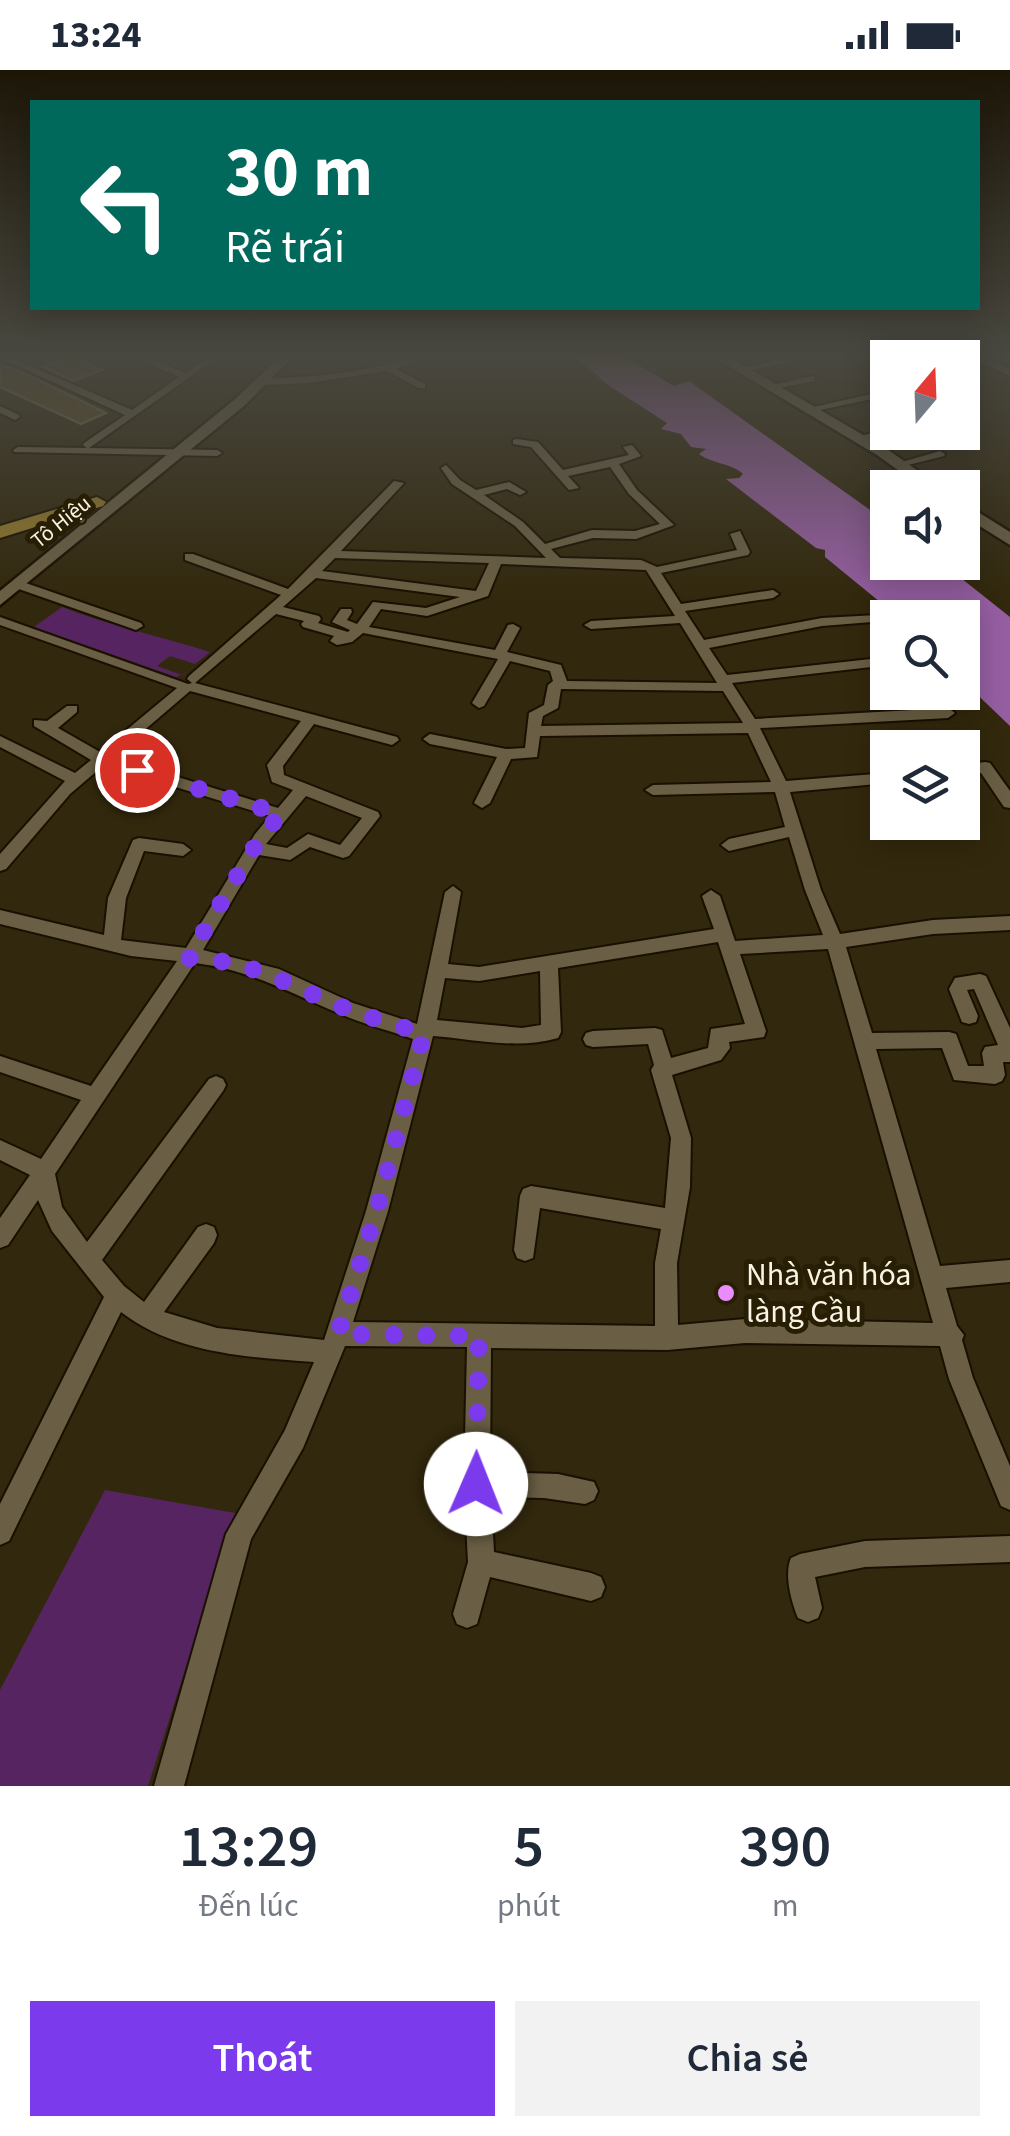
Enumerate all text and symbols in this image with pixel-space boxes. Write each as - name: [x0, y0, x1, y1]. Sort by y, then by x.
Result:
- text: 13:24: [50, 8, 142, 62]
- text: 30 m: [225, 123, 373, 223]
- icon: left: [60, 140, 190, 270]
- text: Rẽ trái: [225, 216, 345, 280]
- north arrow: [870, 340, 980, 450]
- map controls: [870, 340, 980, 840]
- button: sound: [870, 470, 980, 580]
- street label: Tô Hiệu: [24, 488, 98, 556]
- button: search: [870, 600, 980, 710]
- pin: [95, 728, 180, 813]
- button: layers: [870, 730, 980, 840]
- icon: arrive: [110, 743, 165, 798]
- place label: Nhà văn hóa làng Cầu: [746, 1252, 911, 1335]
- marker: Nhà văn hóa làng Cầu: [715, 1282, 737, 1304]
- position arrow: [424, 1432, 528, 1536]
- text: 13:29: [179, 1805, 318, 1890]
- text: 5: [513, 1805, 544, 1890]
- text: 390: [739, 1805, 831, 1890]
- text: Đến lúc: [198, 1883, 299, 1929]
- text: phút: [497, 1883, 560, 1929]
- text: m: [772, 1883, 798, 1929]
- button: Thoát: [30, 2001, 495, 2116]
- button: Chia sẻ: [515, 2001, 980, 2116]

